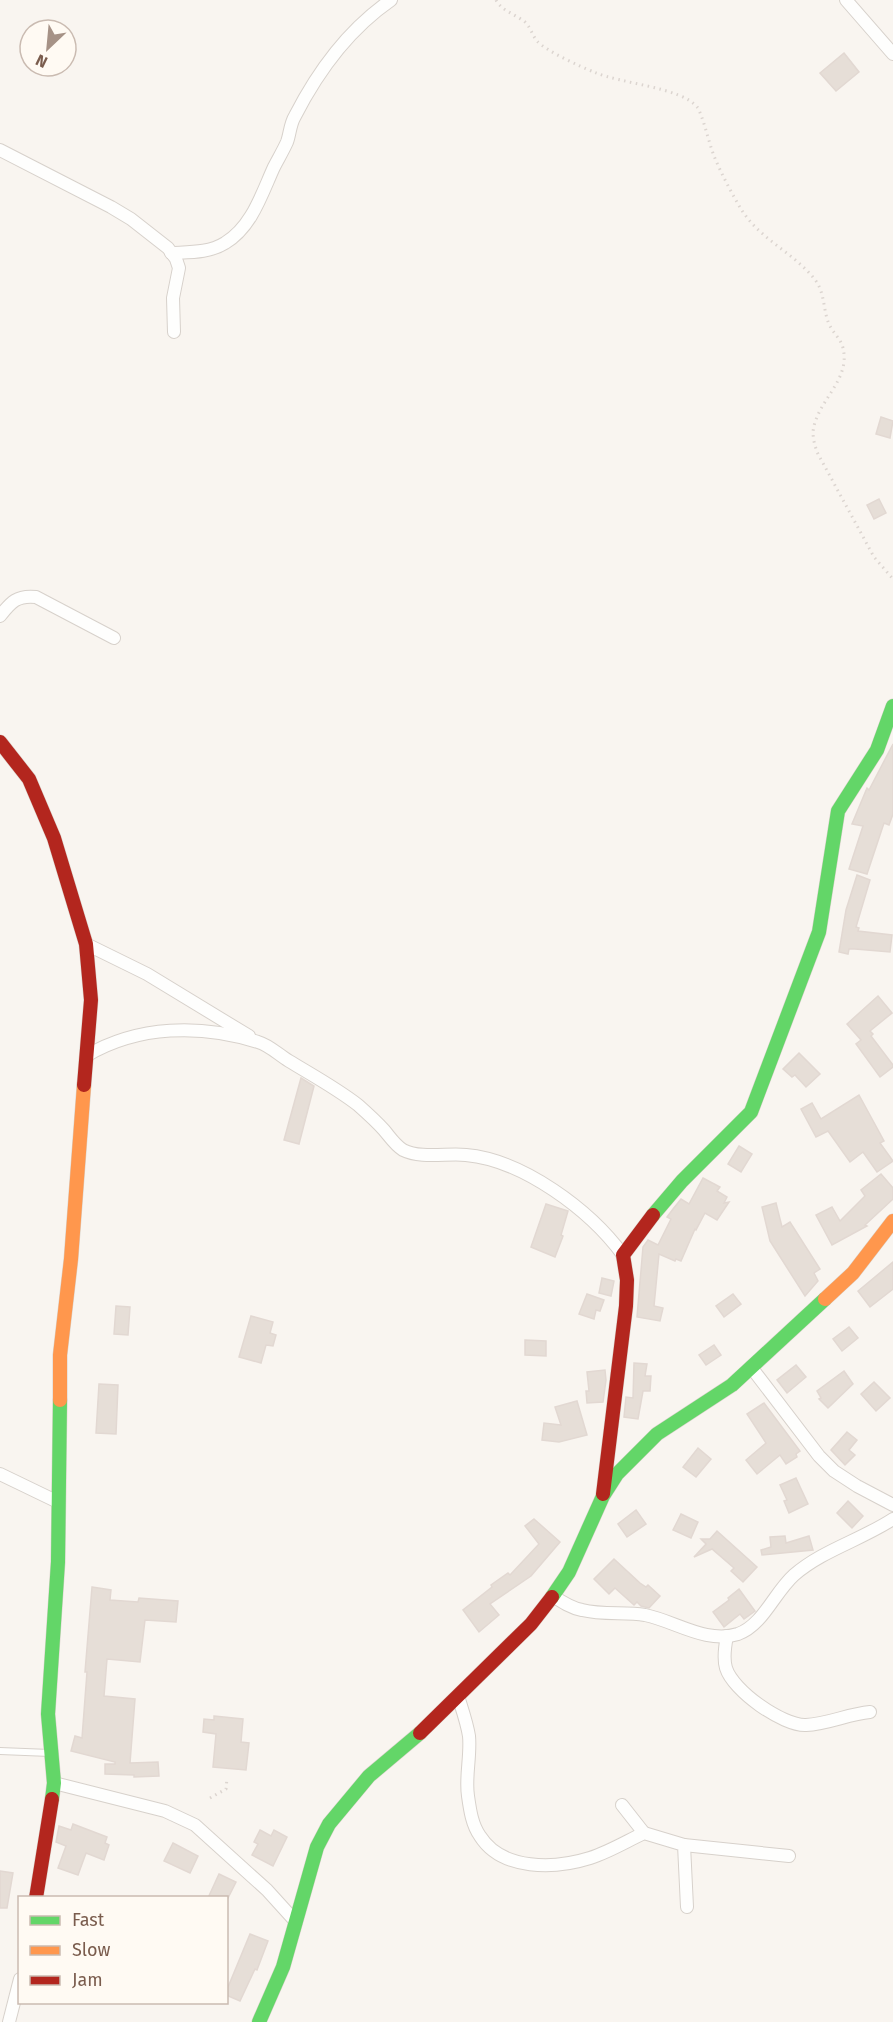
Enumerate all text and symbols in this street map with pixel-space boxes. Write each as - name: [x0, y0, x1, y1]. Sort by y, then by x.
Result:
- north arrow: [18, 18, 78, 78]
- text: N: [33, 50, 51, 72]
- legend: [18, 1896, 228, 2004]
- text: Fast: [72, 1909, 105, 1931]
- text: Slow: [72, 1939, 111, 1961]
- text: Jam: [72, 1969, 103, 1991]

